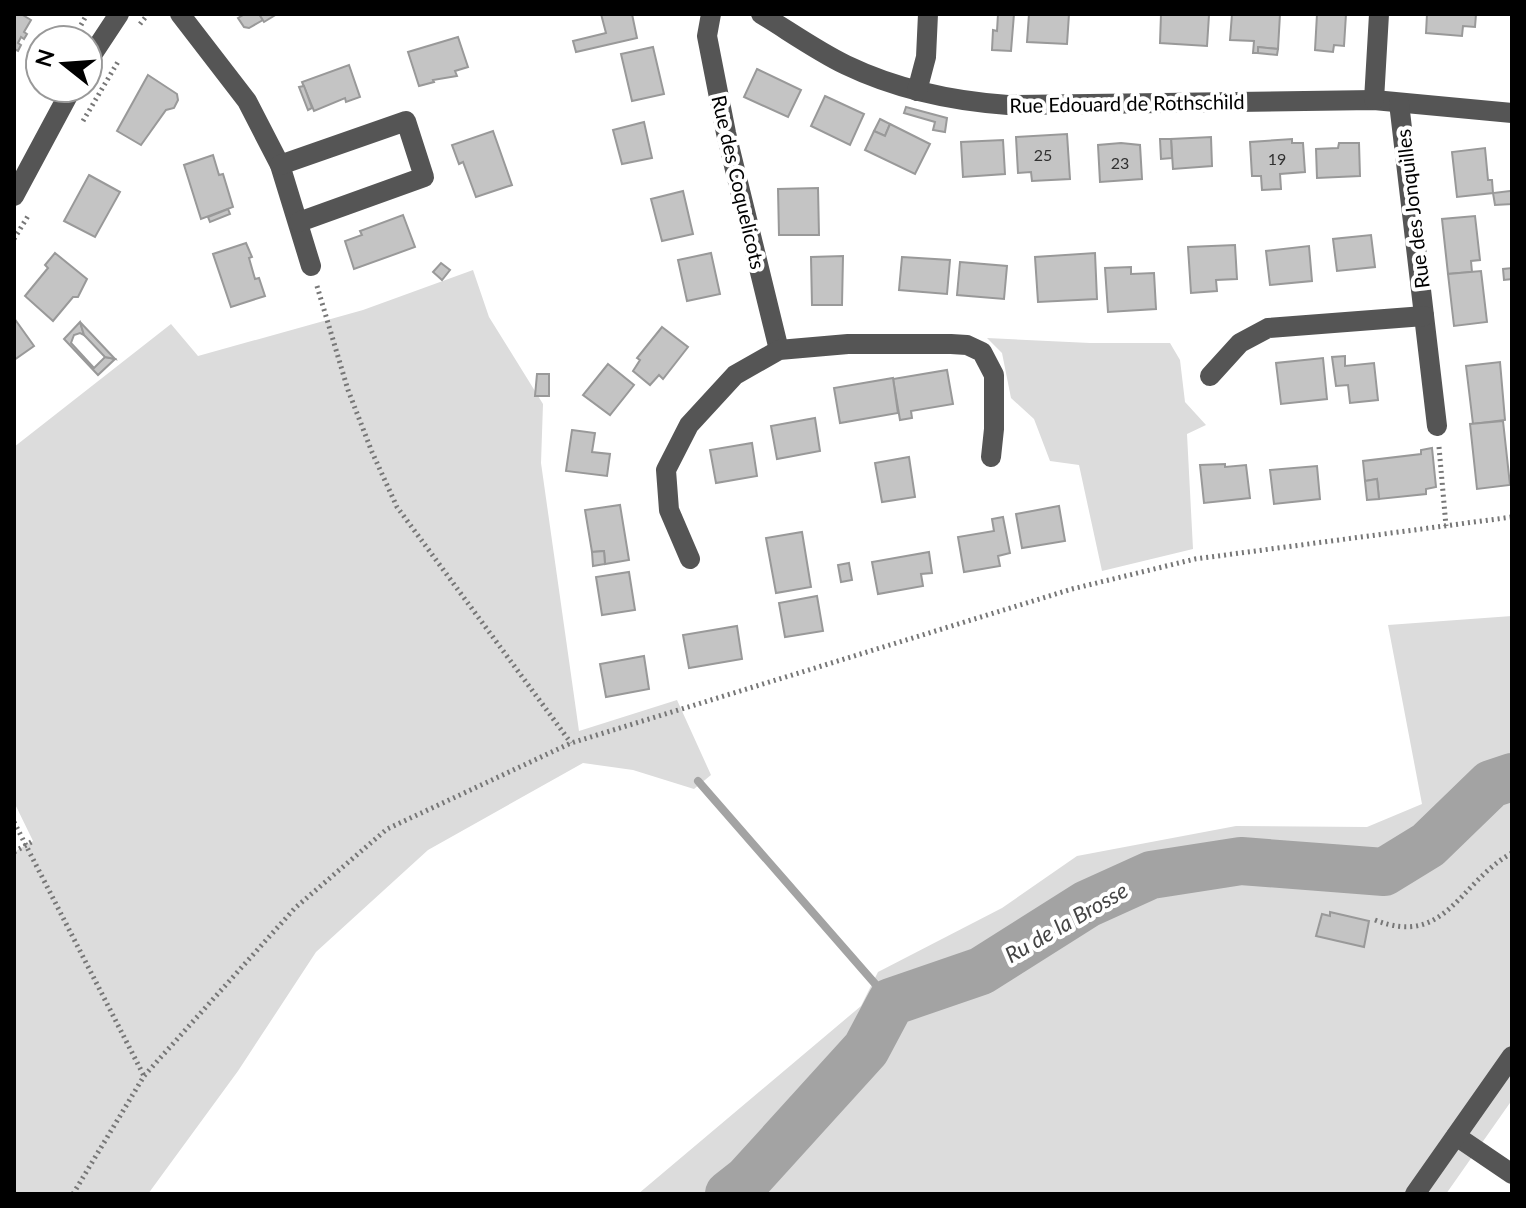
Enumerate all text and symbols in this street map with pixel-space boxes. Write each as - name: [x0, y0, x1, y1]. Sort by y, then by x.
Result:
- north arrow: [24, 24, 104, 104]
- text: N: [29, 46, 60, 70]
- street label: Rue Edouard de Rothschild: [1009, 89, 1245, 117]
- street label: Rue des Coquelicots: [707, 93, 771, 271]
- street label: Rue des Jonquilles: [1390, 128, 1434, 290]
- house number: 25: [1034, 145, 1052, 164]
- house number: 19: [1268, 149, 1286, 168]
- house number: 23: [1111, 153, 1129, 172]
- water label: Ru de la Brosse: [1000, 876, 1132, 968]

